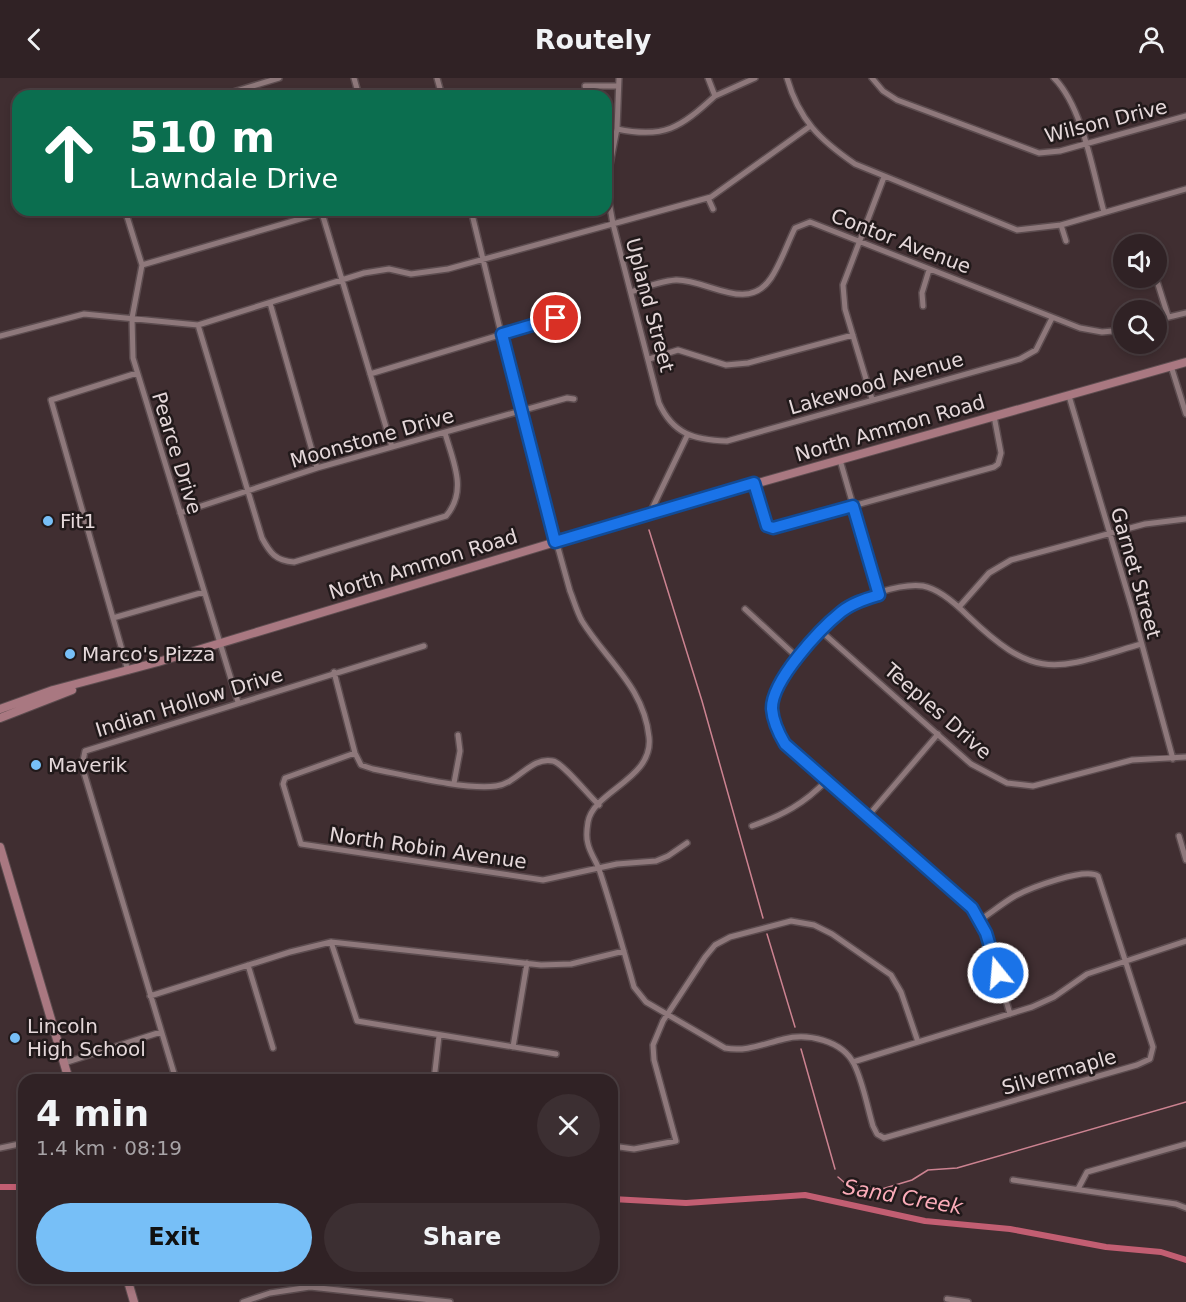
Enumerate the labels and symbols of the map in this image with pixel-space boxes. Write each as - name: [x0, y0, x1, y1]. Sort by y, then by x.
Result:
- street label: Wilson Drive: [1042, 94, 1170, 148]
- street label: Contor Avenue: [828, 203, 974, 279]
- street label: Upland Street: [621, 235, 679, 375]
- pin: [530, 292, 581, 343]
- street label: Lakewood Avenue: [786, 347, 966, 419]
- street label: Pearce Drive: [147, 389, 207, 517]
- street label: North Ammon Road: [792, 389, 988, 467]
- street label: Moonstone Drive: [287, 403, 457, 473]
- street label: Garnet Street: [1106, 505, 1166, 642]
- place label: Fit1: [60, 509, 96, 533]
- marker: Fit1: [41, 514, 55, 528]
- street label: North Ammon Road: [326, 524, 520, 604]
- place label: Marco's Pizza: [82, 642, 215, 666]
- marker: Marco's Pizza: [63, 647, 77, 661]
- street label: Teeples Drive: [879, 657, 996, 764]
- street label: Indian Hollow Drive: [92, 662, 286, 742]
- place label: Maverik: [48, 753, 127, 777]
- marker: Maverik: [29, 758, 43, 772]
- street label: North Robin Avenue: [328, 822, 528, 874]
- position arrow: [966, 941, 1030, 1005]
- place label: Lincoln High School: [27, 1014, 146, 1061]
- marker: Lincoln High School: [8, 1031, 22, 1045]
- street label: Silvermaple: [999, 1044, 1119, 1100]
- water label: Sand Creek: [841, 1175, 965, 1219]

